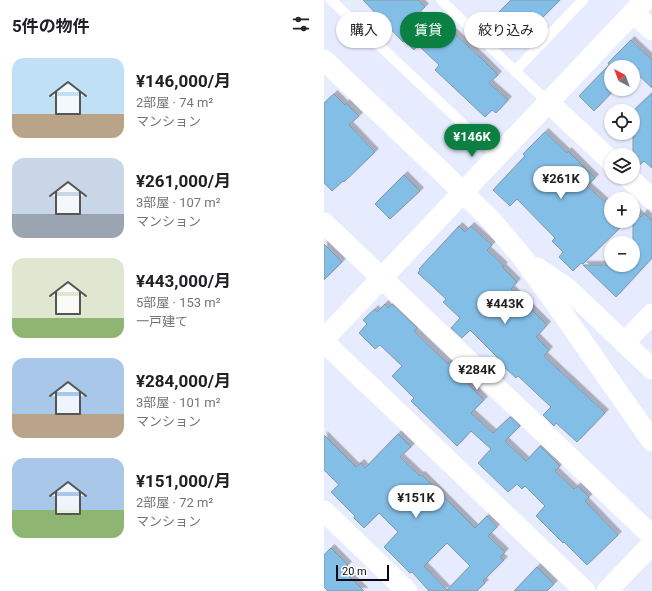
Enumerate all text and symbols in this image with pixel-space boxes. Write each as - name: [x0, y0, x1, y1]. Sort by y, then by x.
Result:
- chip: 購入: [336, 12, 392, 48]
- chip: 賃貸: [400, 12, 456, 48]
- chip: 絞り込み: [464, 12, 548, 48]
- icon: filters: [290, 13, 312, 35]
- text: 5件の物件: [12, 16, 90, 36]
- north arrow: [604, 60, 640, 96]
- map controls: [604, 60, 640, 272]
- text: ¥146,000/月: [136, 71, 231, 91]
- icon: home: [44, 74, 92, 122]
- text: 2部屋 · 74 m²: [136, 95, 213, 110]
- button: locate: [604, 104, 640, 140]
- text: マンション: [136, 114, 201, 129]
- pin: ¥146K: [444, 124, 500, 158]
- text: ¥146K: [453, 129, 491, 144]
- button: layers: [604, 148, 640, 184]
- pin: ¥261K: [533, 166, 589, 200]
- text: ¥261,000/月: [136, 171, 231, 191]
- text: ¥261K: [542, 171, 580, 186]
- icon: home: [44, 174, 92, 222]
- button: +: [604, 192, 640, 228]
- text: 3部屋 · 107 m²: [136, 195, 220, 210]
- text: マンション: [136, 214, 201, 229]
- button: −: [604, 236, 640, 272]
- text: ¥443,000/月: [136, 271, 231, 291]
- icon: home: [44, 274, 92, 322]
- pin: ¥443K: [477, 291, 533, 325]
- text: 5部屋 · 153 m²: [136, 295, 220, 310]
- text: ¥443K: [486, 296, 524, 311]
- text: 一戸建て: [136, 314, 188, 329]
- pin: ¥284K: [449, 357, 505, 391]
- text: ¥284K: [458, 362, 496, 377]
- text: ¥284,000/月: [136, 371, 231, 391]
- icon: home: [44, 374, 92, 422]
- text: 3部屋 · 101 m²: [136, 395, 220, 410]
- text: マンション: [136, 414, 201, 429]
- text: ¥151,000/月: [136, 471, 231, 491]
- icon: home: [44, 474, 92, 522]
- pin: ¥151K: [388, 485, 444, 519]
- text: ¥151K: [397, 490, 435, 505]
- text: 2部屋 · 72 m²: [136, 495, 213, 510]
- text: マンション: [136, 514, 201, 529]
- scale bar: [336, 563, 389, 582]
- text: 20 m: [342, 565, 367, 578]

